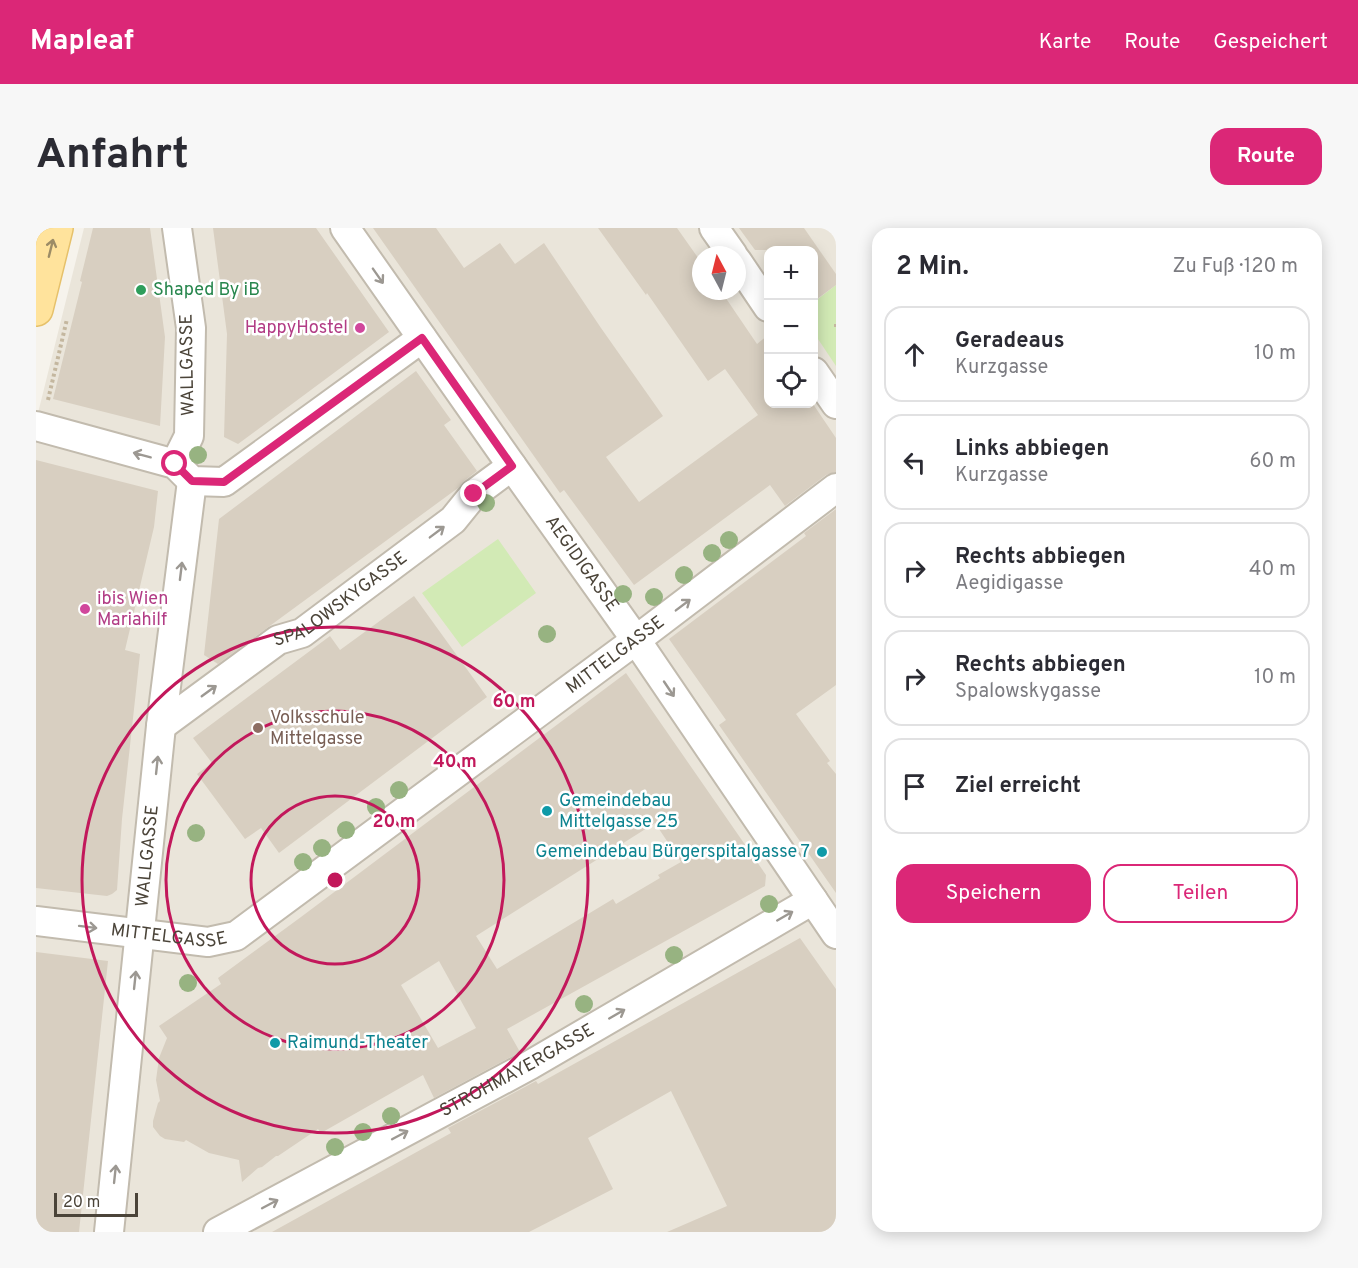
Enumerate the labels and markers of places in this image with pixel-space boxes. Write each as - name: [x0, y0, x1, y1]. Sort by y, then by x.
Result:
- place label: Shaped By iB: [153, 279, 260, 302]
- marker: Shaped By iB: [134, 283, 148, 297]
- place label: HappyHostel: [245, 317, 348, 340]
- marker: HappyHostel: [353, 321, 367, 335]
- place label: ibis Wien Mariahilf: [97, 588, 168, 632]
- marker: ibis Wien Mariahilf: [78, 602, 92, 616]
- place label: Volksschule Mittelgasse: [270, 707, 364, 751]
- marker: Volksschule Mittelgasse: [251, 721, 265, 735]
- place label: Gemeindebau Mittelgasse 25: [559, 790, 678, 834]
- marker: Gemeindebau Mittelgasse 25: [540, 804, 554, 818]
- place label: Gemeindebau Bürgerspitalgasse 7: [535, 841, 810, 864]
- marker: Gemeindebau Bürgerspitalgasse 7: [815, 845, 829, 859]
- centre of rings: [325, 870, 345, 890]
- place label: Raimund-Theater: [287, 1032, 428, 1055]
- marker: Raimund-Theater: [268, 1036, 282, 1050]

